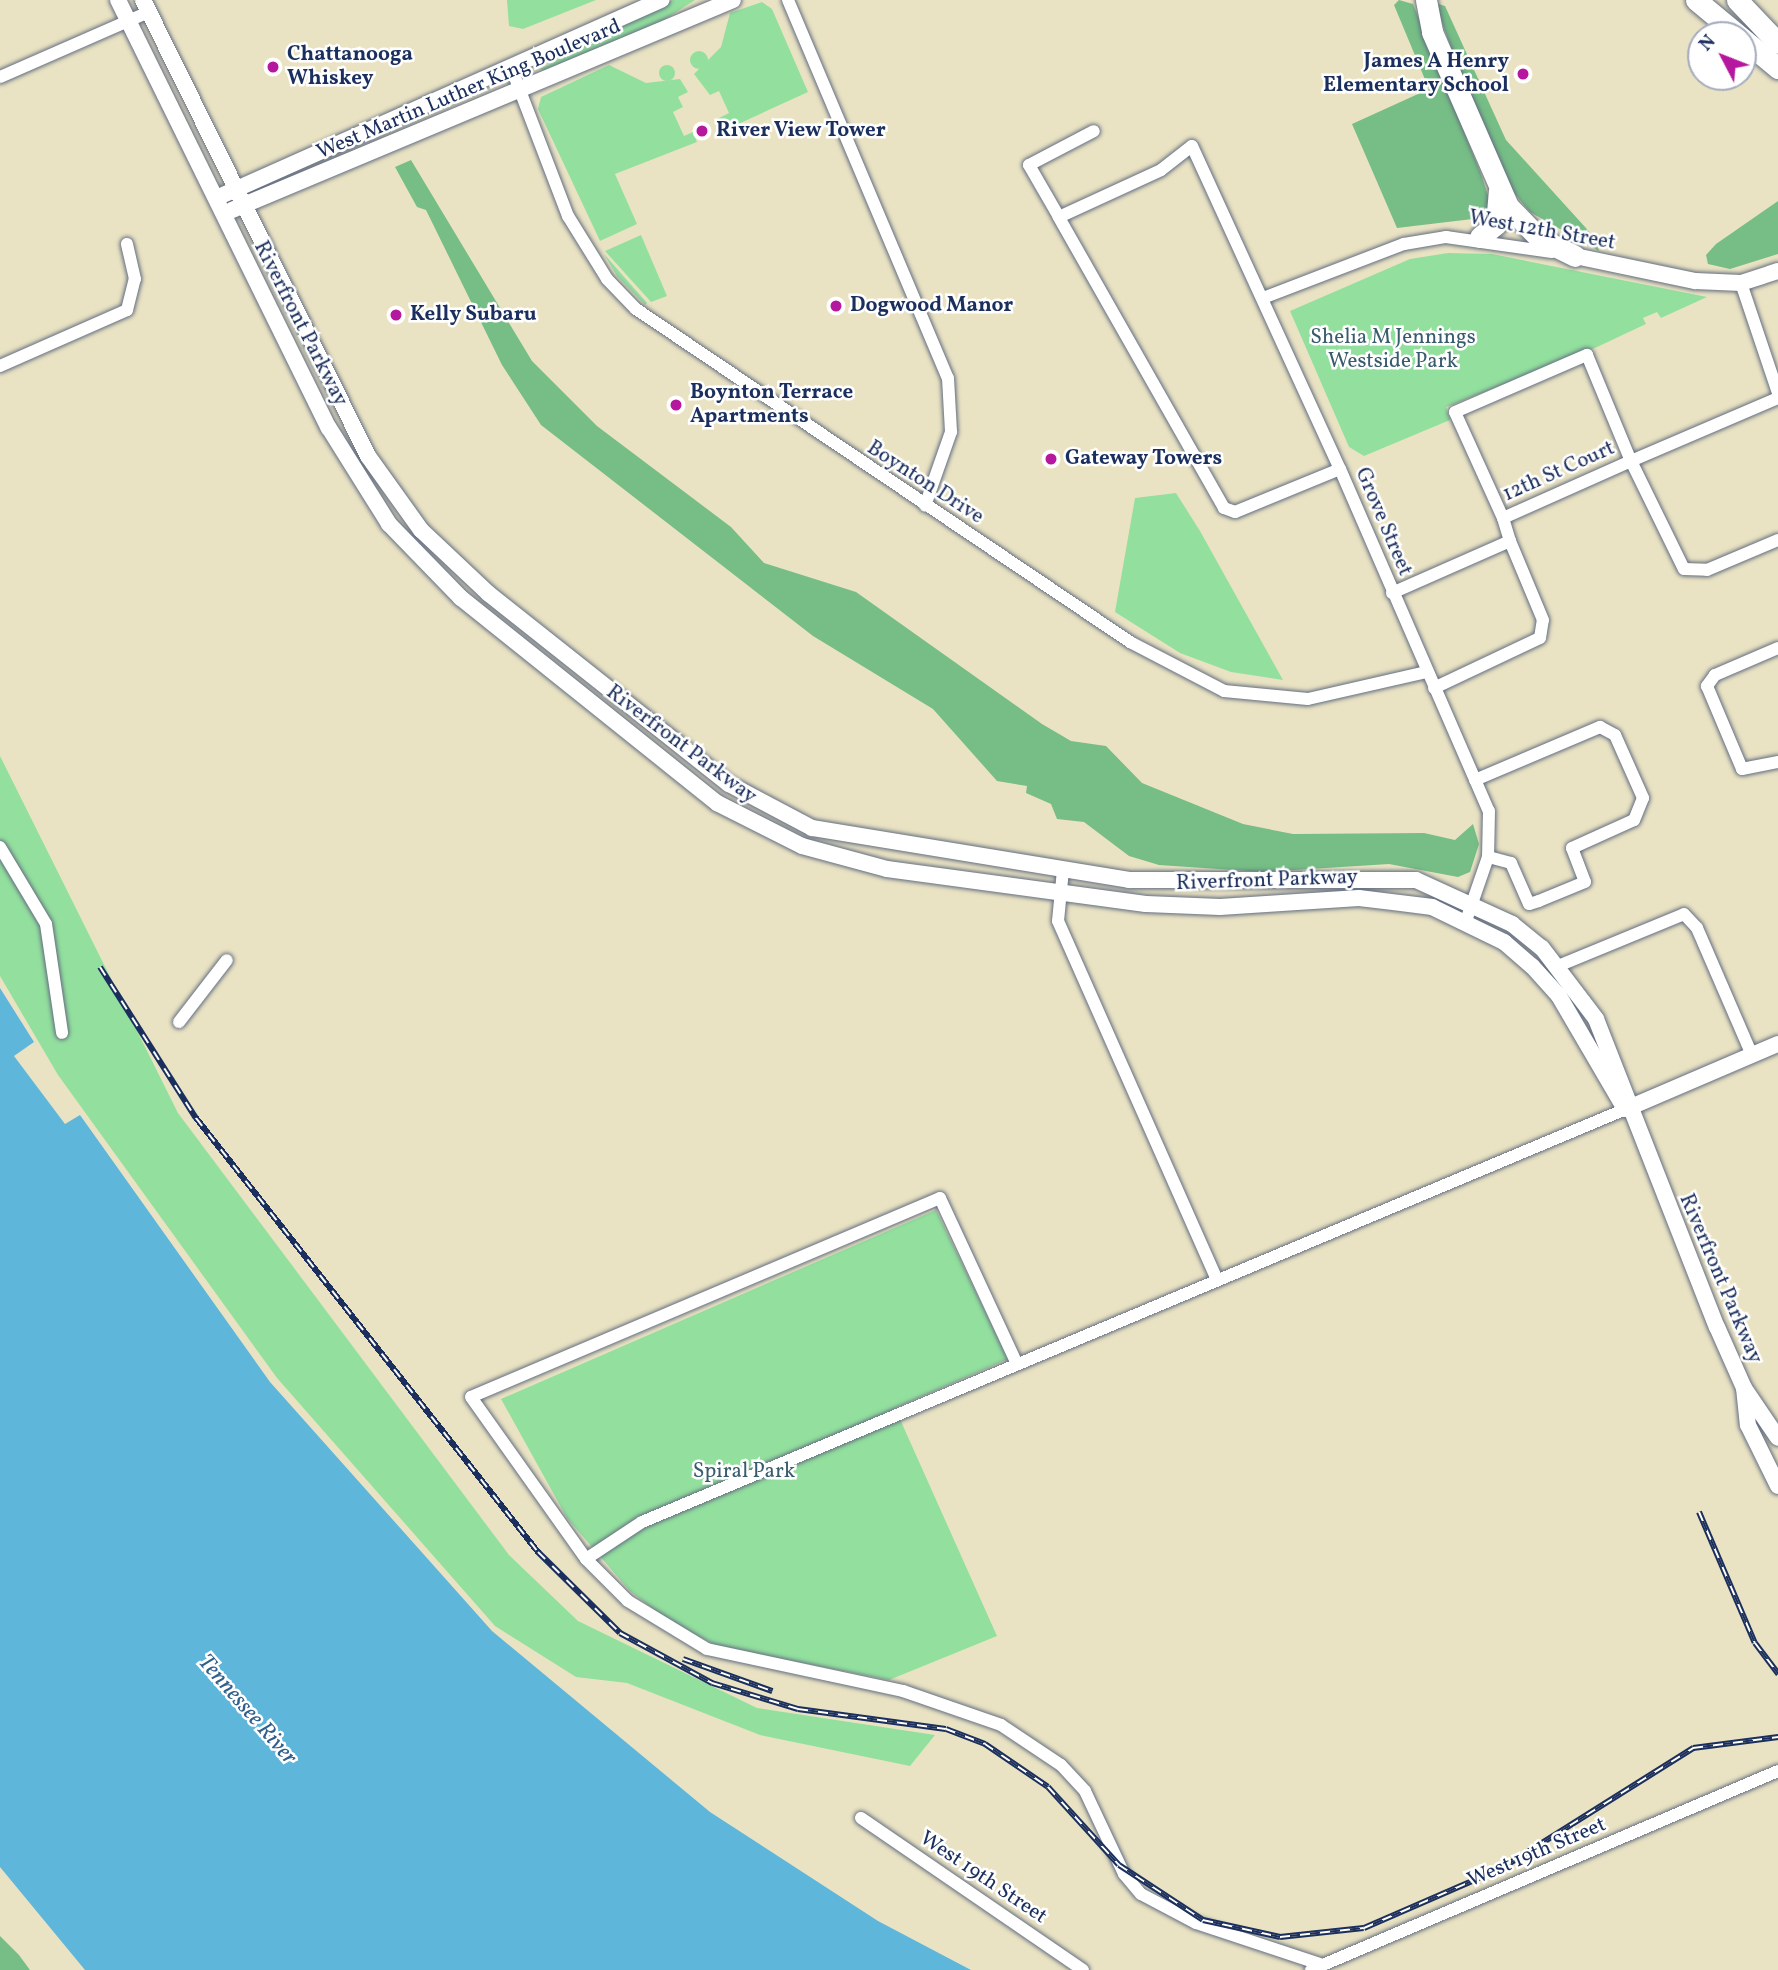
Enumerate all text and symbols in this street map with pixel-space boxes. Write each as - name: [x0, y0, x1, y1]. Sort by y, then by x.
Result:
- street label: West Martin Luther King Boulevard: [313, 14, 625, 166]
- north arrow: [1687, 21, 1757, 91]
- text: N: [1694, 29, 1722, 57]
- place label: Chattanooga Whiskey: [287, 42, 413, 92]
- place label: James A Henry Elementary School: [1323, 49, 1509, 99]
- marker: Chattanooga Whiskey: [265, 59, 281, 75]
- marker: James A Henry Elementary School: [1515, 66, 1531, 82]
- place label: River View Tower: [716, 118, 887, 144]
- marker: River View Tower: [694, 123, 710, 139]
- street label: West 12th Street: [1467, 206, 1617, 256]
- street label: Riverfront Parkway: [247, 237, 353, 411]
- place label: Dogwood Manor: [850, 293, 1013, 319]
- marker: Dogwood Manor: [828, 298, 844, 314]
- place label: Kelly Subaru: [410, 302, 537, 328]
- marker: Kelly Subaru: [388, 307, 404, 323]
- park label: Shelia M Jennings Westside Park: [1310, 325, 1476, 375]
- place label: Boynton Terrace Apartments: [690, 380, 854, 430]
- marker: Boynton Terrace Apartments: [668, 397, 684, 413]
- street label: Boynton Drive: [862, 436, 988, 530]
- street label: 12th St Court: [1499, 436, 1619, 508]
- place label: Gateway Towers: [1065, 446, 1223, 472]
- marker: Gateway Towers: [1043, 451, 1059, 467]
- street label: Grove Street: [1349, 464, 1417, 580]
- street label: Riverfront Parkway: [601, 680, 761, 810]
- street label: Riverfront Parkway: [1176, 865, 1358, 897]
- street label: Riverfront Parkway: [1673, 1190, 1767, 1368]
- park label: Spiral Park: [693, 1459, 795, 1485]
- water label: Tennessee River: [192, 1649, 302, 1771]
- street label: West 19th Street: [1464, 1812, 1610, 1894]
- street label: West 19th Street: [915, 1826, 1051, 1930]

